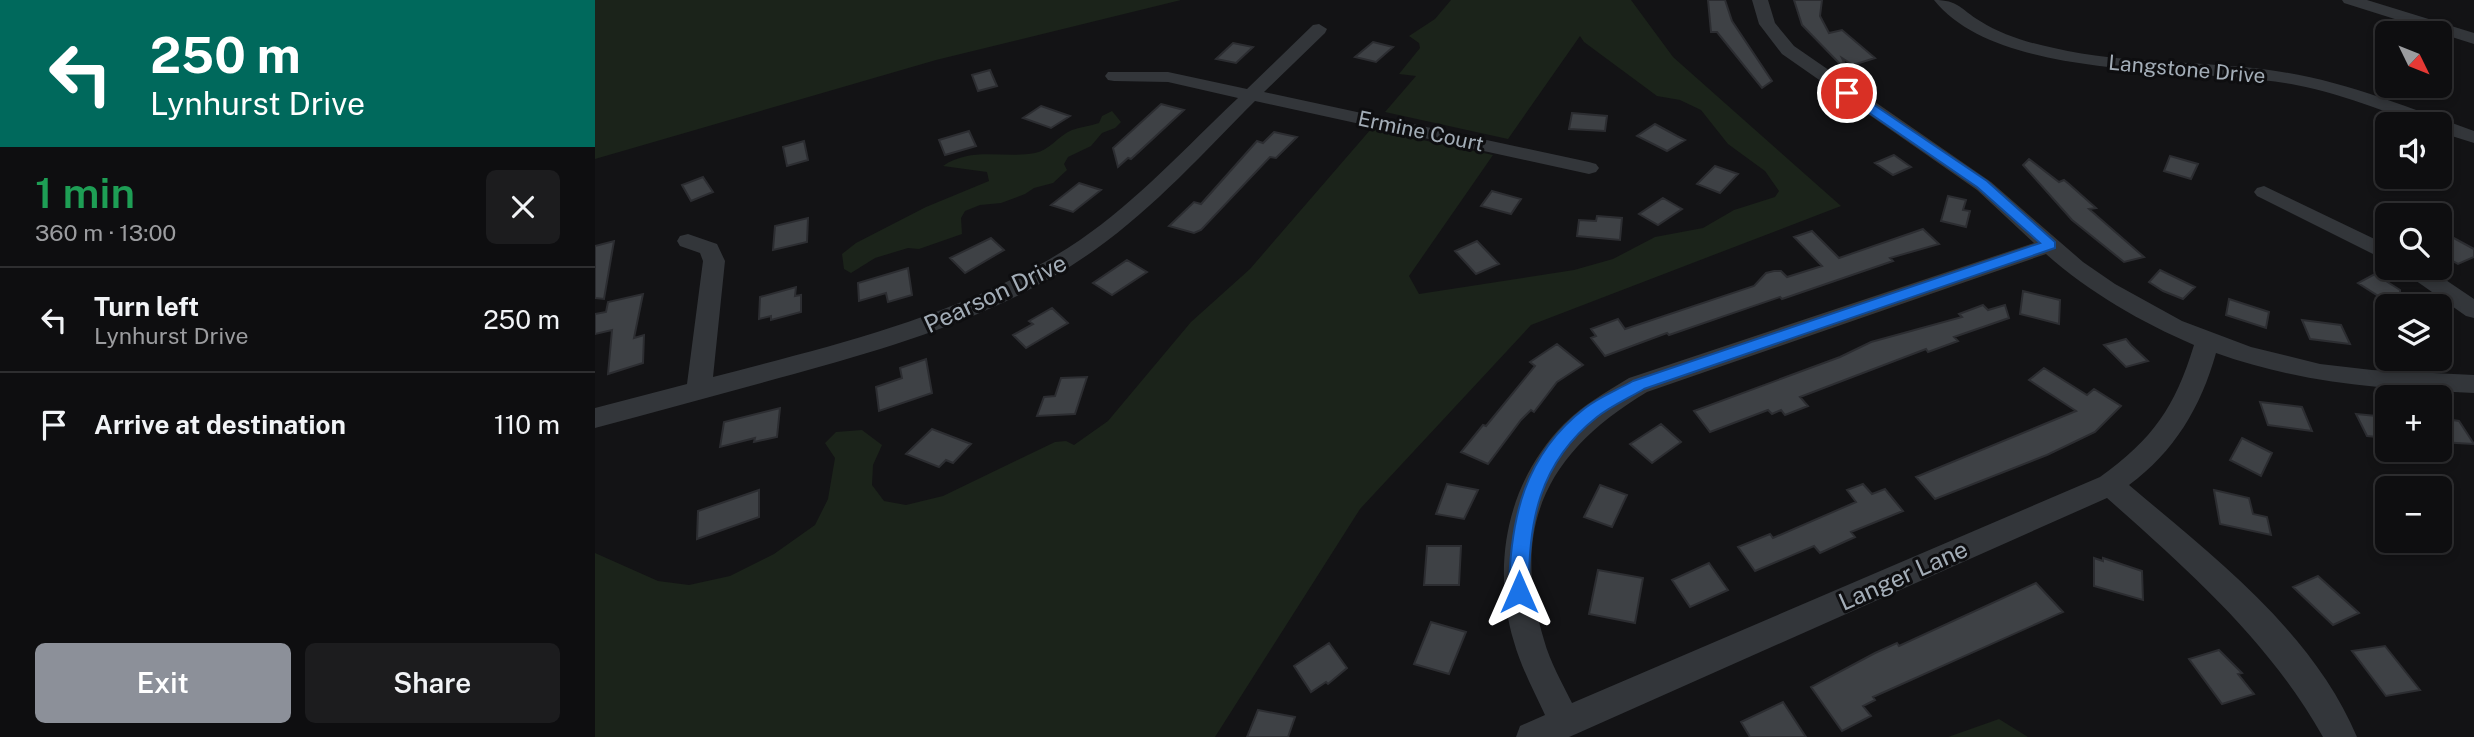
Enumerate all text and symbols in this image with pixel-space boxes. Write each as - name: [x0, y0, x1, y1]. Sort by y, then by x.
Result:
- north arrow: [2375, 21, 2452, 98]
- map controls: [2375, 21, 2452, 553]
- text: 250 m: [150, 26, 301, 84]
- icon: left: [35, 28, 126, 119]
- street label: Langstone Drive: [2107, 50, 2267, 88]
- pin: [1817, 63, 1877, 123]
- icon: arrive: [1828, 74, 1866, 112]
- text: Lynhurst Drive: [150, 85, 365, 122]
- street label: Ermine Court: [1356, 105, 1486, 157]
- button: sound: [2375, 112, 2452, 189]
- text: 1 min: [35, 168, 135, 217]
- button: close: [486, 170, 560, 244]
- button: search: [2375, 203, 2452, 280]
- text: 360 m · 13:00: [35, 219, 176, 246]
- street label: Pearson Drive: [919, 248, 1071, 338]
- text: Turn left: [94, 291, 199, 322]
- button: layers: [2375, 294, 2452, 371]
- icon: left: [35, 301, 73, 339]
- text: 250 m: [483, 304, 560, 335]
- text: Lynhurst Drive: [94, 322, 249, 349]
- button: +: [2375, 385, 2452, 462]
- icon: arrive: [35, 406, 73, 444]
- text: Arrive at destination: [94, 409, 346, 440]
- text: 110 m: [494, 409, 560, 440]
- button: −: [2375, 476, 2452, 553]
- street label: Langer Lane: [1834, 534, 1972, 616]
- position arrow: [1482, 555, 1556, 629]
- button: Exit: [35, 643, 291, 723]
- button: Share: [305, 643, 560, 723]

